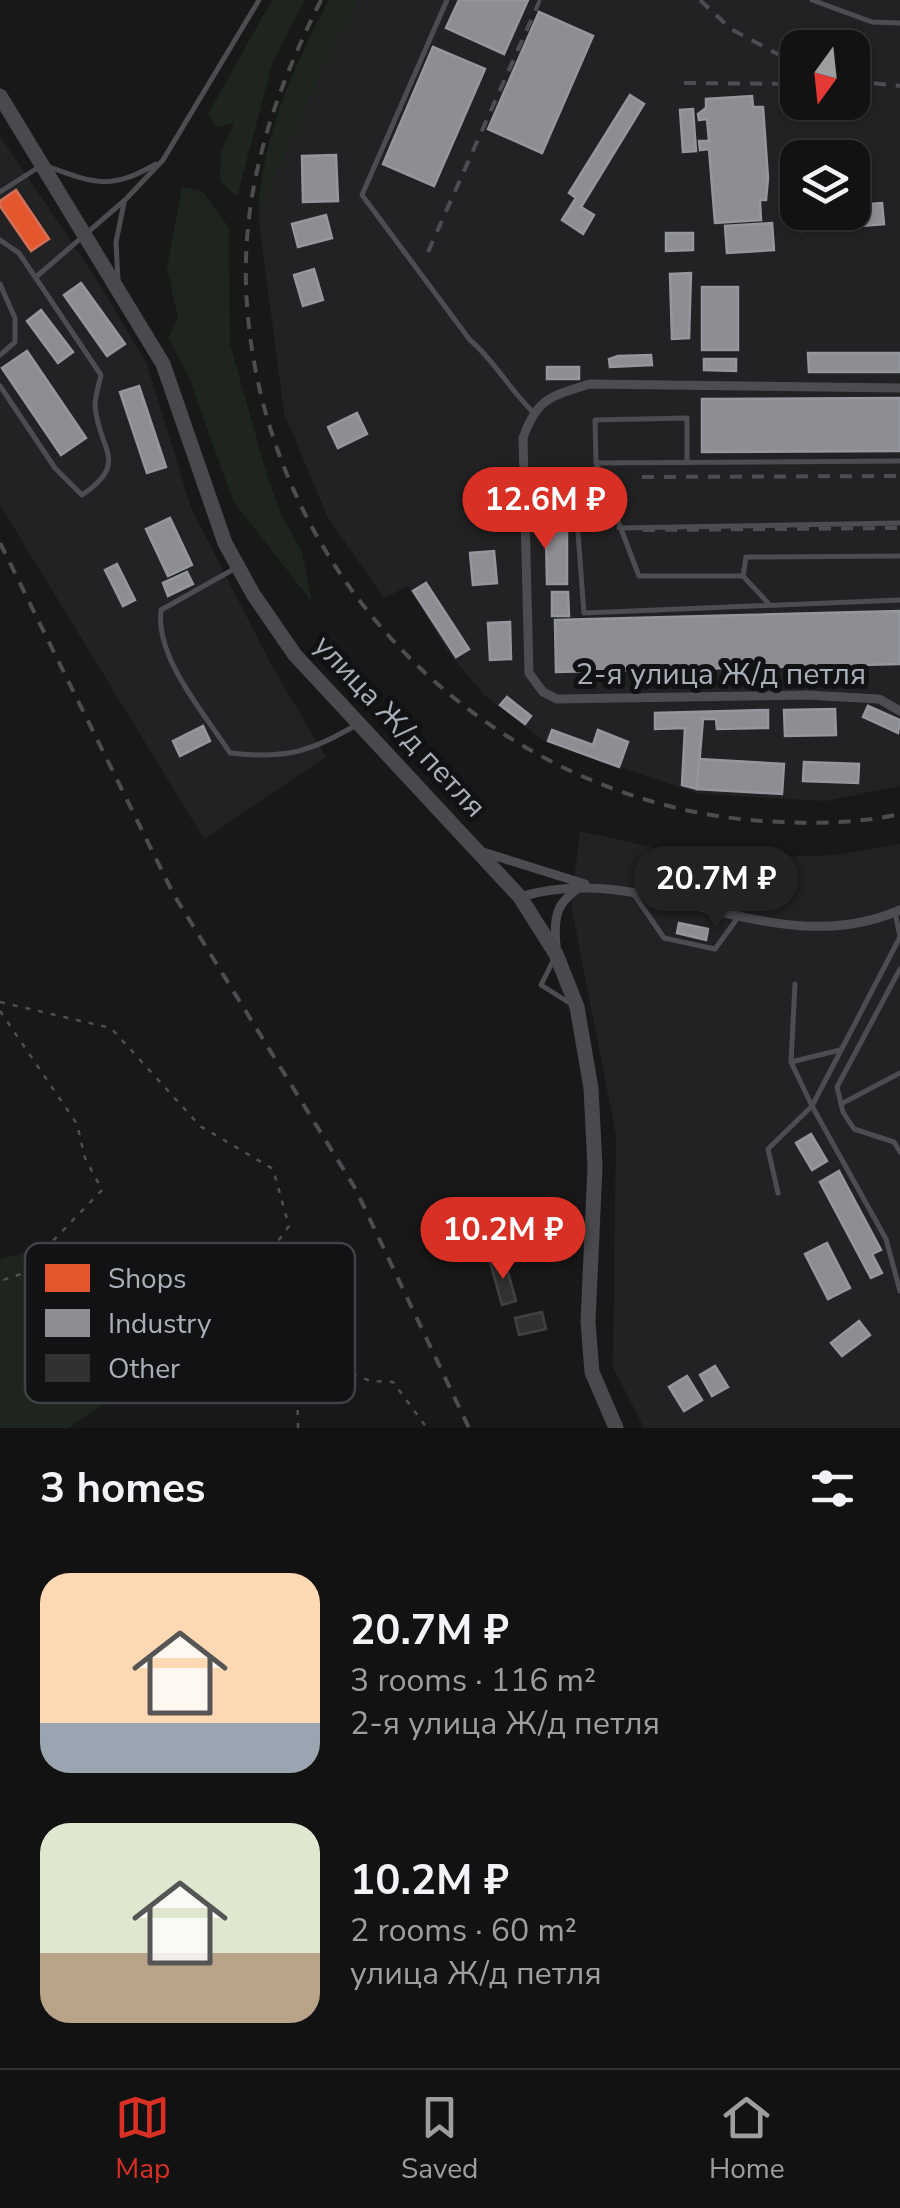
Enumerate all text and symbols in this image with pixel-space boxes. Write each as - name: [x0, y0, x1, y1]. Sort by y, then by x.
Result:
- north arrow: [780, 30, 870, 120]
- map controls: [780, 30, 870, 230]
- button: layers: [780, 140, 870, 230]
- pin: 12.6M ₽: [453, 467, 637, 552]
- text: 12.6M ₽: [484, 478, 606, 521]
- street label: улица Ж/д петля: [304, 626, 495, 827]
- street label: 2-я улица Ж/д петля: [576, 654, 866, 695]
- pin: 20.7M ₽: [624, 846, 808, 931]
- text: 20.7M ₽: [655, 857, 777, 900]
- pin: 10.2M ₽: [411, 1197, 595, 1282]
- text: 10.2M ₽: [442, 1208, 564, 1251]
- legend: [25, 1243, 355, 1403]
- text: Shops: [108, 1260, 186, 1298]
- text: Industry: [108, 1305, 212, 1343]
- text: Other: [108, 1350, 180, 1388]
- text: 3 homes: [40, 1460, 205, 1517]
- icon: filters: [805, 1461, 860, 1516]
- text: 20.7M ₽: [350, 1602, 509, 1659]
- icon: home: [120, 1613, 240, 1733]
- text: 3 rooms · 116 m²: [350, 1659, 596, 1702]
- text: 2-я улица Ж/д петля: [350, 1702, 660, 1745]
- text: 10.2M ₽: [350, 1852, 509, 1909]
- icon: home: [120, 1863, 240, 1983]
- text: 2 rooms · 60 m²: [350, 1909, 577, 1952]
- text: улица Ж/д петля: [350, 1952, 602, 1995]
- tab: Map: [115, 2090, 170, 2188]
- tab: Saved: [401, 2090, 478, 2188]
- tab: Home: [709, 2090, 785, 2188]

